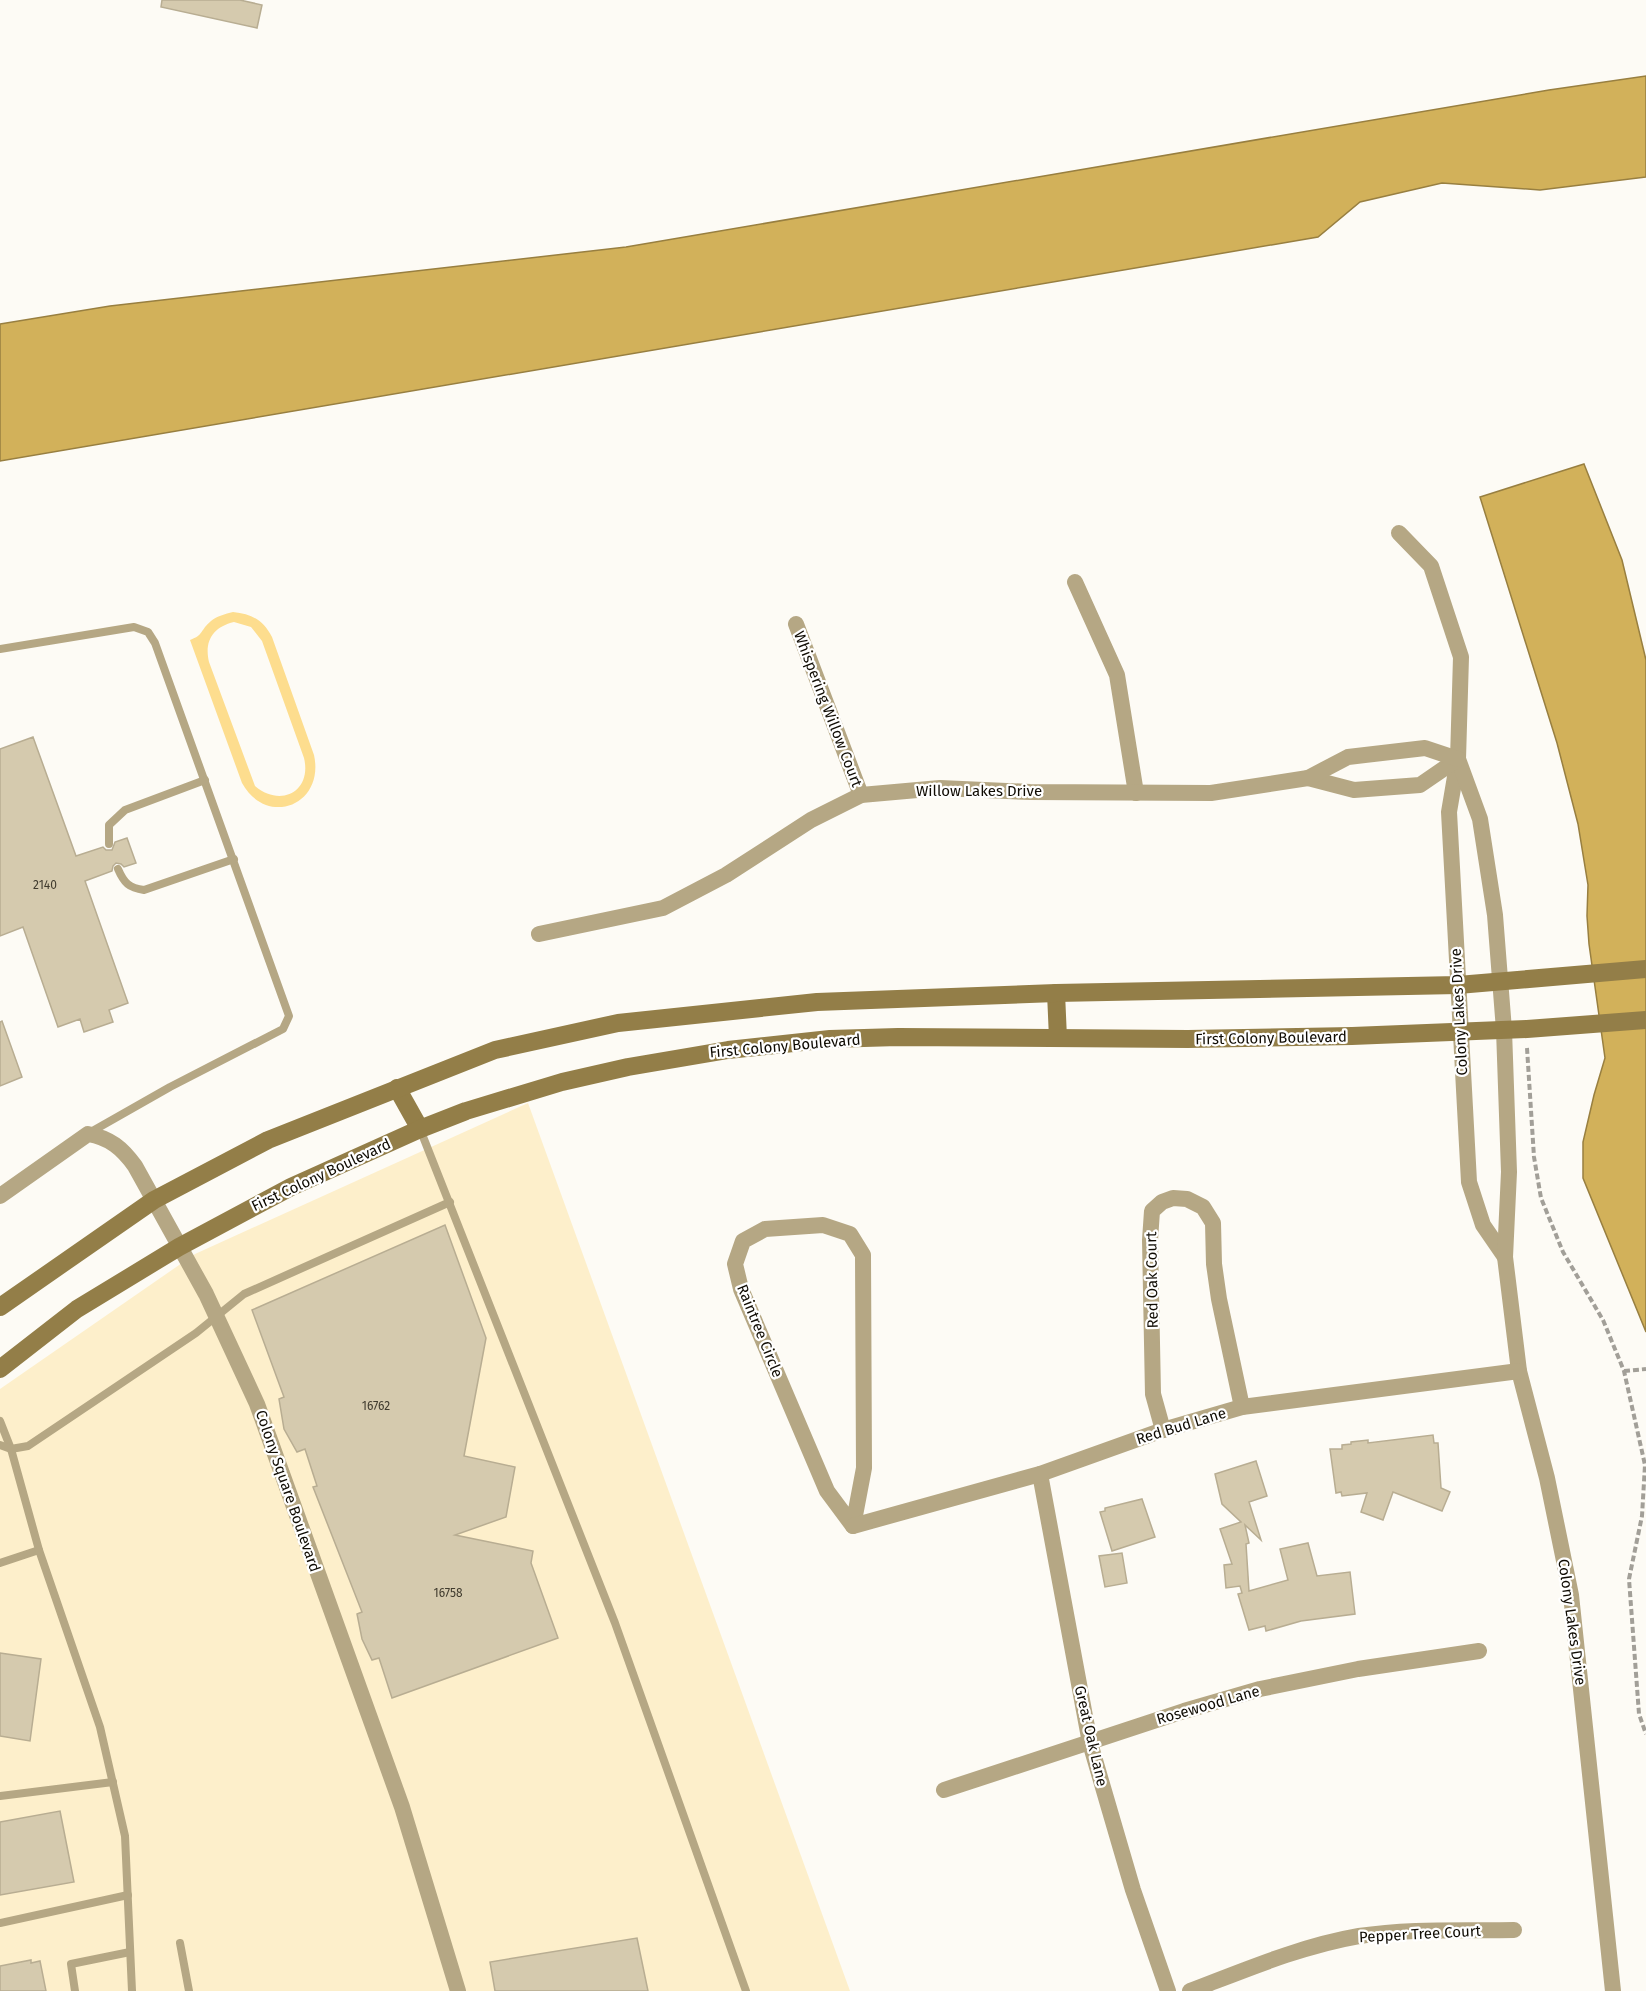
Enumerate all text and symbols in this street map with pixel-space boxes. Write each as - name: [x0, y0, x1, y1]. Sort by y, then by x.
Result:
- street label: Whispering Willow Court: [790, 628, 866, 790]
- street label: Willow Lakes Drive: [916, 782, 1042, 800]
- house number: 2140: [33, 878, 57, 892]
- street label: Colony Lakes Drive: [1447, 948, 1471, 1076]
- street label: First Colony Boulevard: [1195, 1028, 1347, 1048]
- street label: First Colony Boulevard: [709, 1030, 861, 1062]
- street label: First Colony Boulevard: [248, 1135, 394, 1215]
- street label: Red Oak Court: [1142, 1231, 1162, 1329]
- street label: Raintree Circle: [733, 1282, 787, 1380]
- house number: 16762: [362, 1399, 390, 1413]
- street label: Red Bud Lane: [1134, 1404, 1228, 1448]
- street label: Colony Square Boulevard: [252, 1408, 324, 1574]
- street label: Colony Lakes Drive: [1554, 1558, 1590, 1686]
- house number: 16758: [433, 1586, 463, 1600]
- street label: Rosewood Lane: [1154, 1682, 1262, 1728]
- street label: Great Oak Lane: [1071, 1684, 1111, 1788]
- street label: Pepper Tree Court: [1359, 1922, 1482, 1946]

